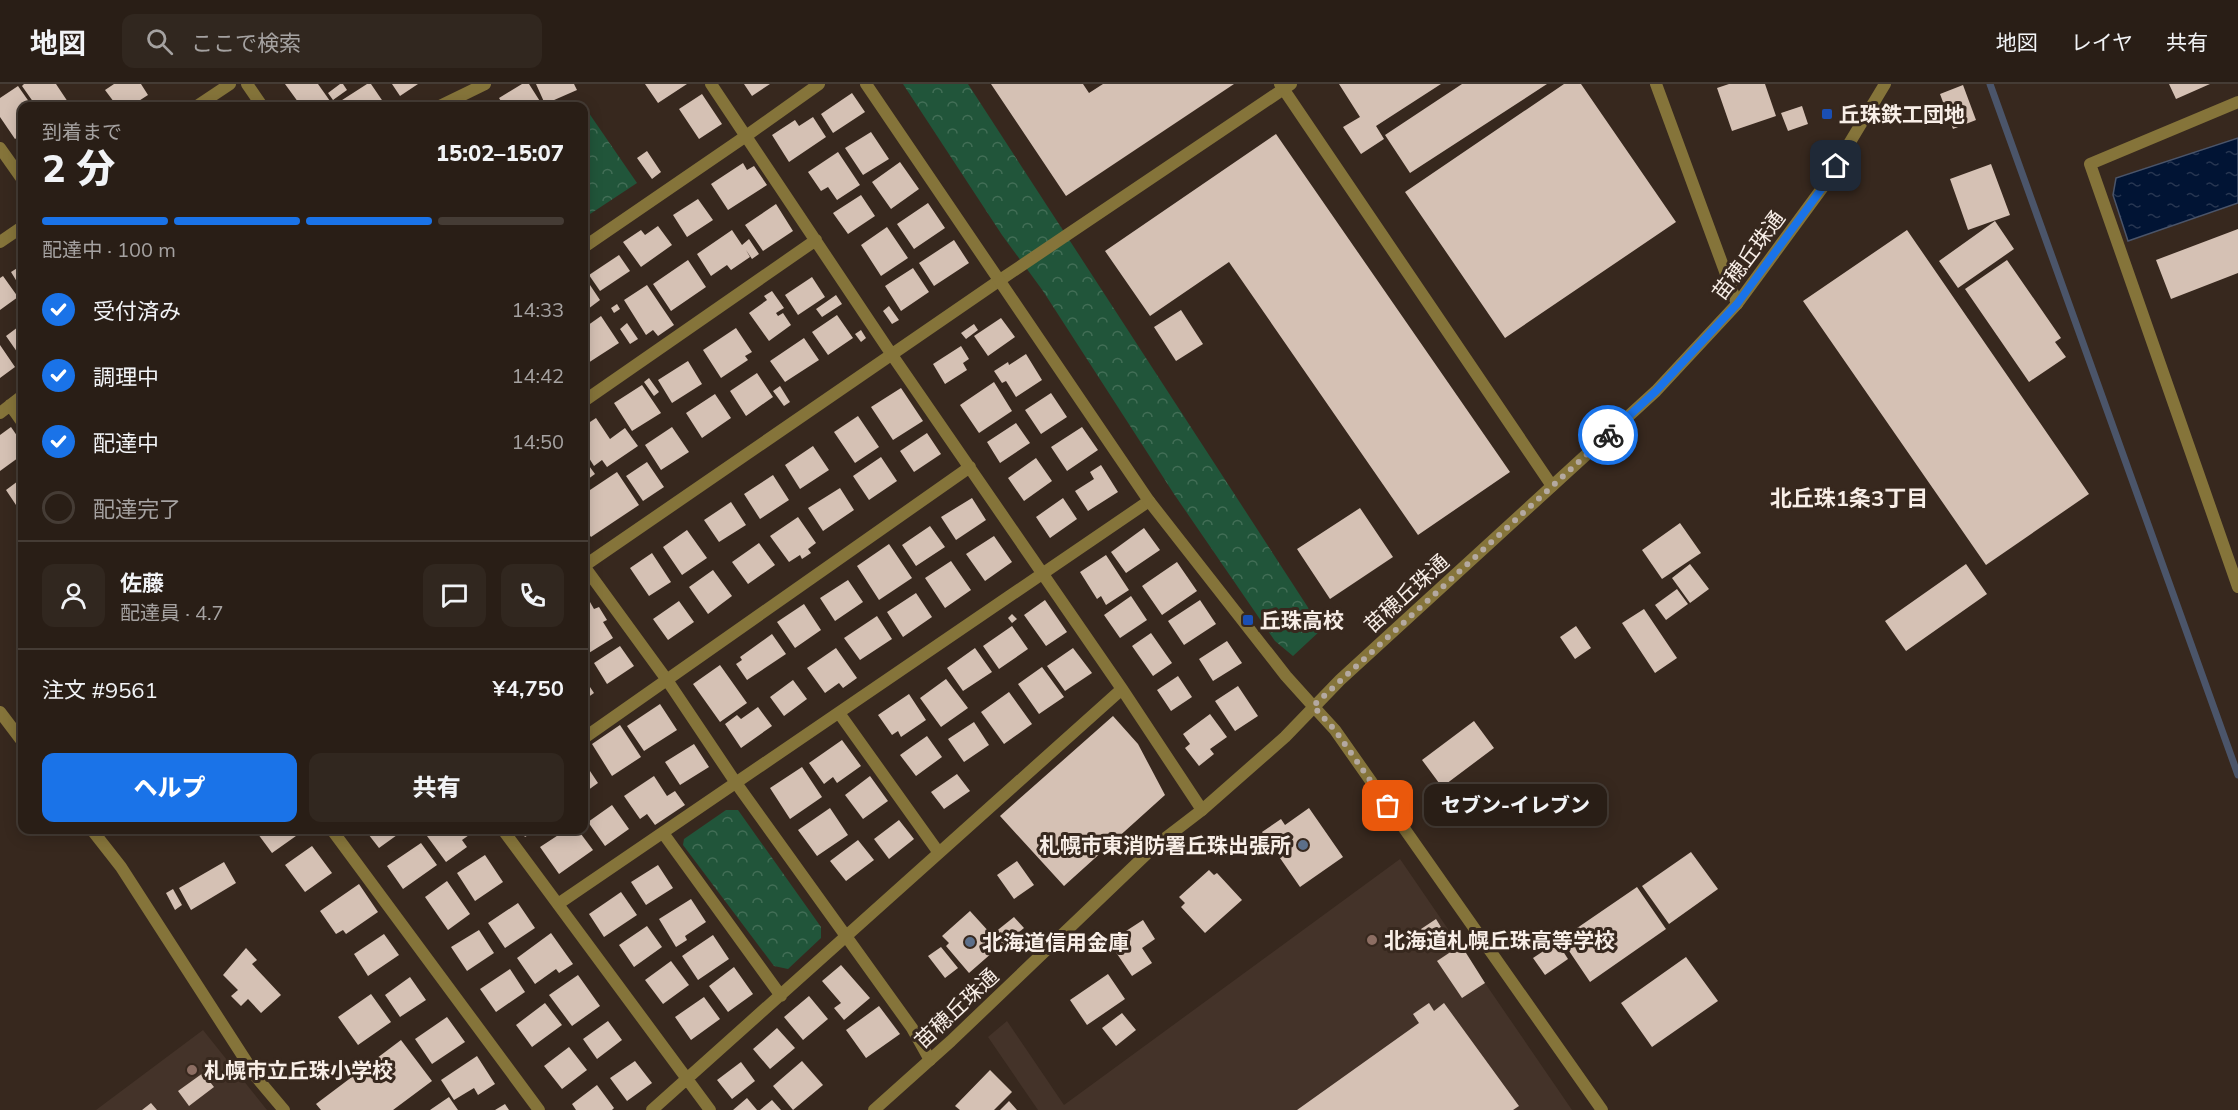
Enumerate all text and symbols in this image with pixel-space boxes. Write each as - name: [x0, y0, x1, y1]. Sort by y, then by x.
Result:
- search box: [122, 14, 542, 68]
- text: 地図: [30, 25, 86, 60]
- icon: search: [143, 25, 176, 58]
- text: ここで検索: [191, 29, 301, 57]
- text: 地図: [1996, 29, 2038, 55]
- text: レイヤ: [2071, 29, 2133, 55]
- text: 共有: [2166, 29, 2208, 55]
- place label: 丘珠鉄工団地: [1839, 101, 1965, 127]
- marker: 丘珠鉄工団地: [1820, 107, 1834, 121]
- text: 到着まで: [42, 119, 122, 144]
- text: 15:02–15:07: [436, 139, 564, 167]
- pin: [1810, 140, 1861, 191]
- text: 2 分: [42, 143, 115, 192]
- icon: home: [1819, 149, 1852, 182]
- street label: 苗穂丘珠通: [1706, 205, 1790, 305]
- text: 配達中 · 100 m: [42, 237, 176, 262]
- icon: check: [42, 293, 75, 326]
- text: 受付済み: [93, 297, 181, 325]
- text: 14:33: [511, 297, 564, 322]
- icon: check: [42, 359, 75, 392]
- text: 調理中: [93, 363, 159, 391]
- text: 14:42: [511, 363, 564, 388]
- courier: [1578, 405, 1638, 465]
- icon: bike: [1592, 419, 1625, 452]
- icon: check: [42, 425, 75, 458]
- text: 配達中: [93, 429, 159, 457]
- text: 14:50: [511, 429, 564, 454]
- district label: 北丘珠1条3丁目: [1770, 484, 1928, 512]
- text: 配達完了: [93, 495, 181, 523]
- street label: 苗穂丘珠通: [1358, 548, 1454, 638]
- button: person: [42, 564, 105, 627]
- button: chat: [423, 564, 486, 627]
- button: phone: [501, 564, 564, 627]
- text: 佐藤: [120, 569, 164, 597]
- text: 配達員 · 4.7: [120, 600, 224, 625]
- place label: 丘珠高校: [1260, 607, 1344, 633]
- marker: 丘珠高校: [1241, 613, 1255, 627]
- text: ¥4,750: [493, 674, 564, 702]
- text: 注文 #9561: [42, 676, 158, 704]
- button: ヘルプ: [42, 753, 297, 822]
- button: 共有: [309, 753, 564, 822]
- pin: [1362, 780, 1413, 831]
- callout: セブン-イレブン: [1424, 785, 1607, 827]
- icon: bag: [1371, 789, 1404, 822]
- text: セブン-イレブン: [1441, 792, 1590, 817]
- place label: 札幌市東消防署丘珠出張所: [1039, 832, 1291, 858]
- marker: 札幌市東消防署丘珠出張所: [1296, 838, 1310, 852]
- place label: 北海道札幌丘珠高等学校: [1384, 927, 1615, 953]
- place label: 北海道信用金庫: [982, 929, 1129, 955]
- marker: 北海道札幌丘珠高等学校: [1365, 933, 1379, 947]
- marker: 北海道信用金庫: [963, 935, 977, 949]
- street label: 苗穂丘珠通: [909, 963, 1003, 1053]
- place label: 札幌市立丘珠小学校: [204, 1057, 393, 1083]
- marker: 札幌市立丘珠小学校: [185, 1063, 199, 1077]

